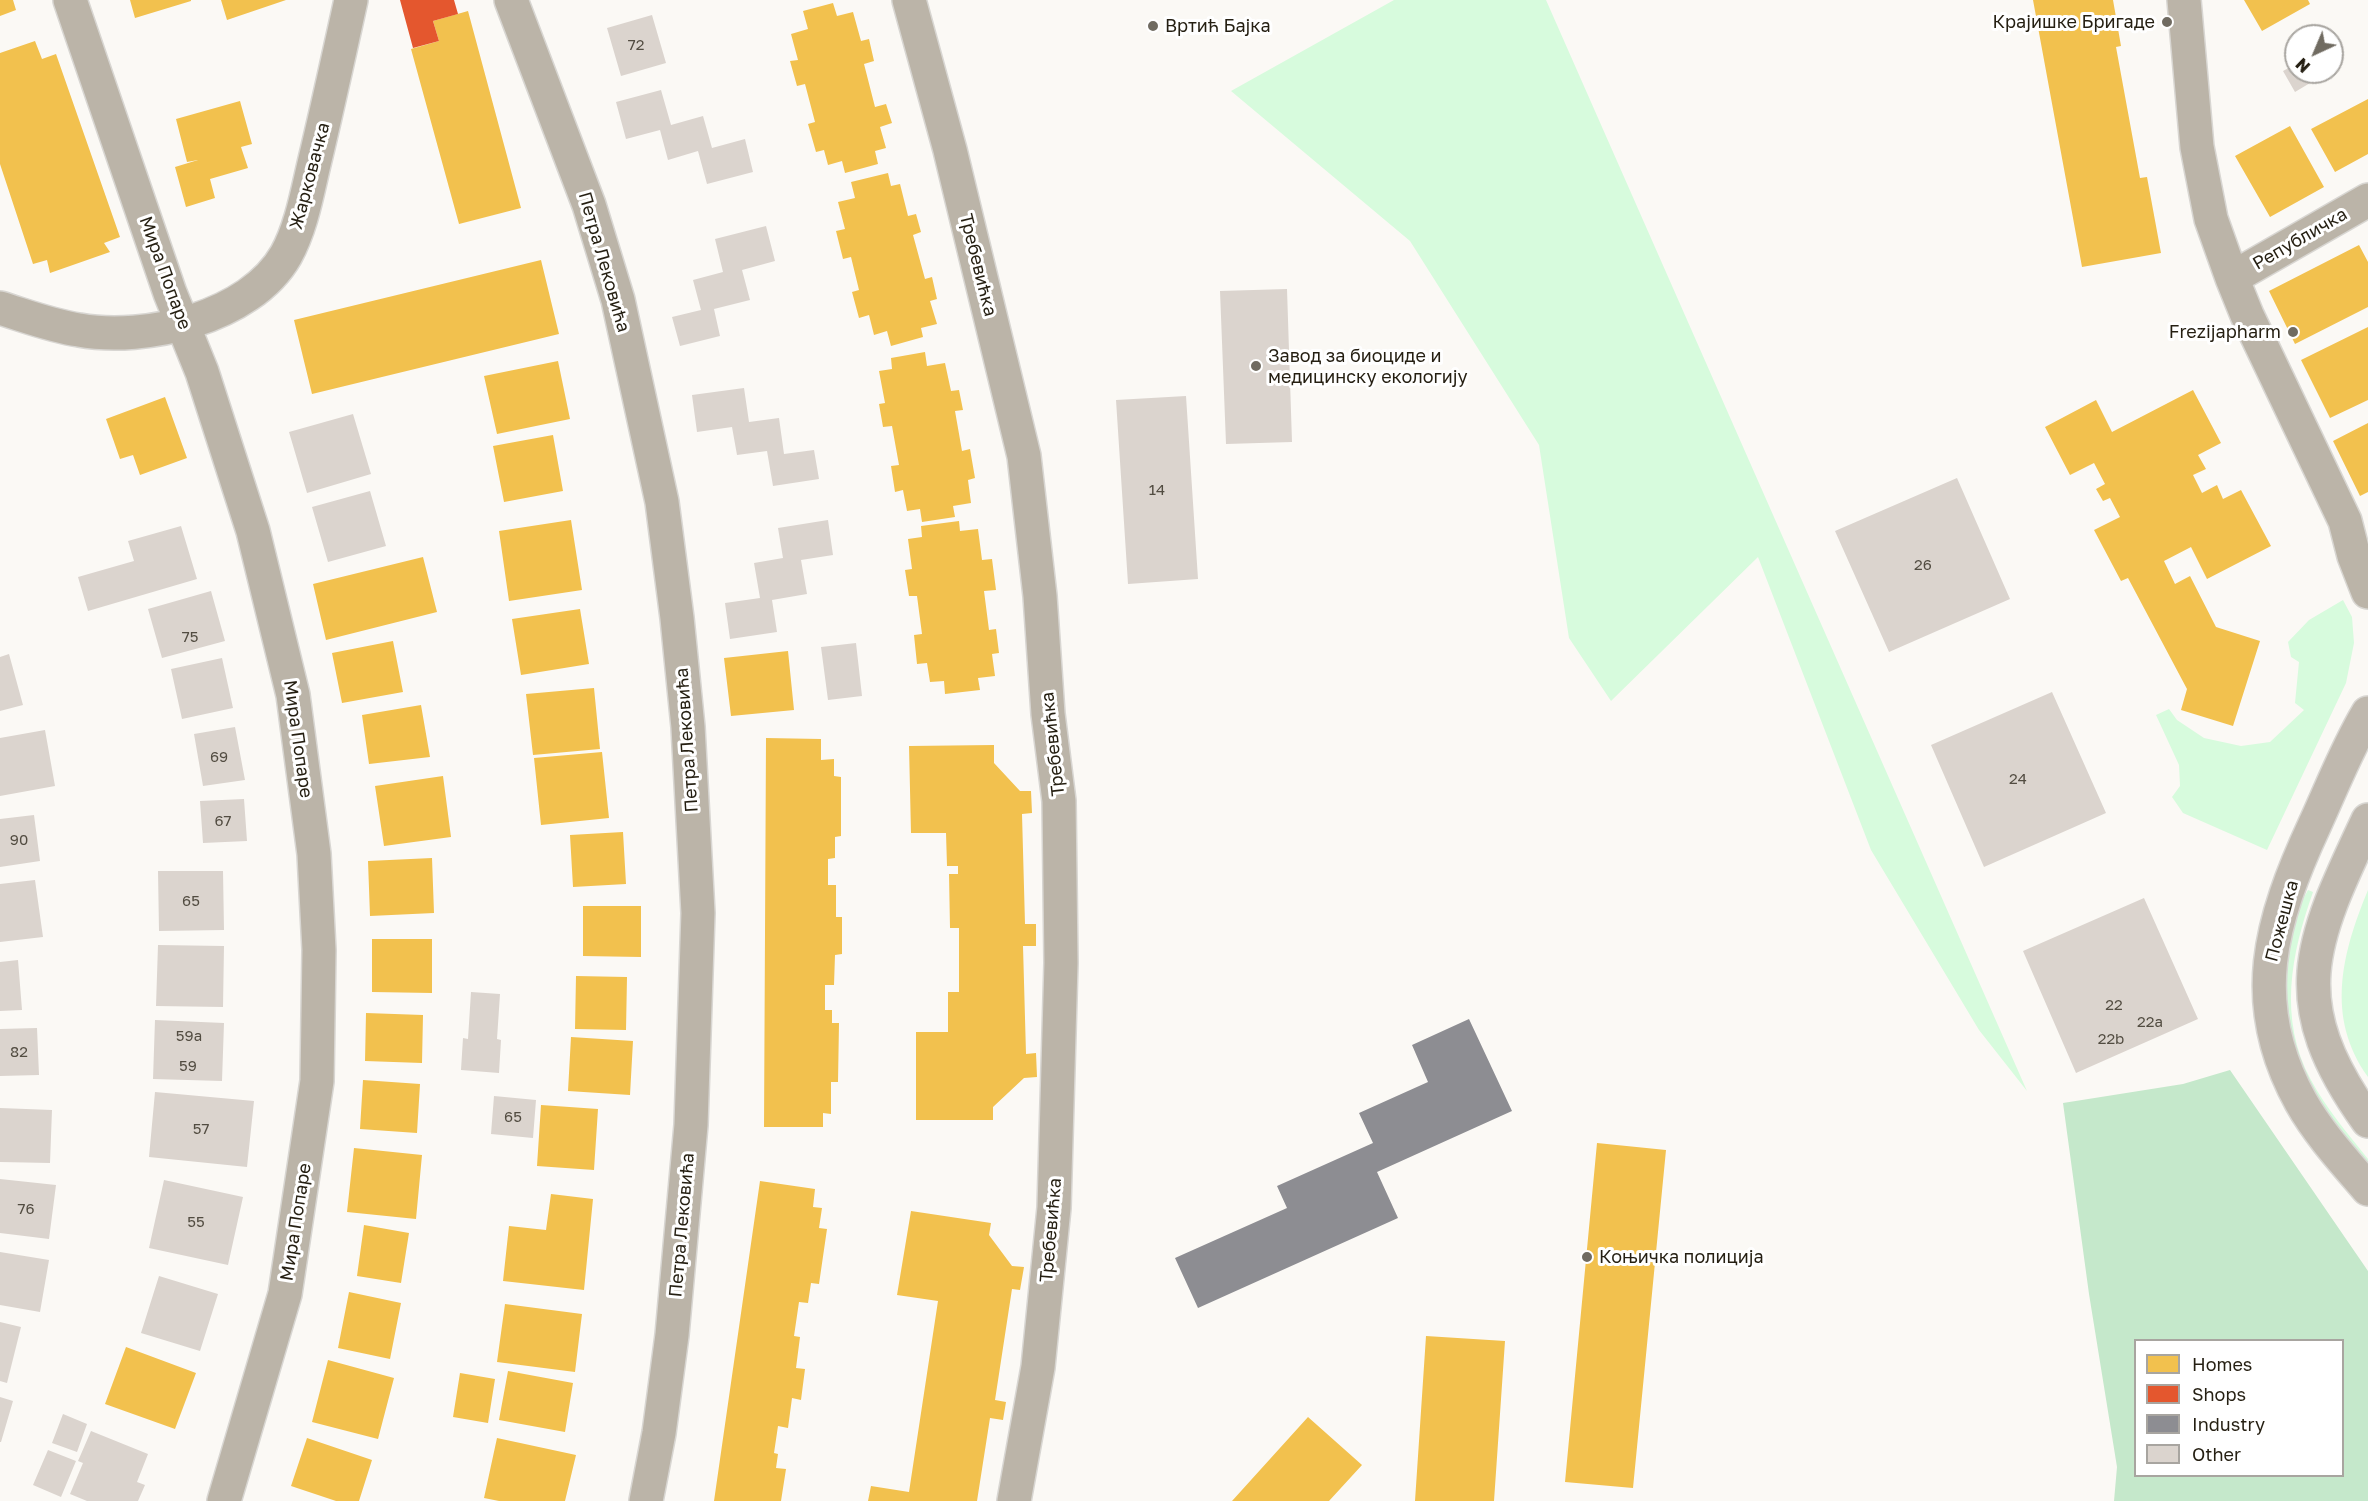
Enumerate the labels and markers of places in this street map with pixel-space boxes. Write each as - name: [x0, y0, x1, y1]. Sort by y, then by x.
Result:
- place label: Крајишке Бригаде: [1992, 11, 2155, 33]
- place label: Вртић Бајка: [1165, 15, 1271, 37]
- marker: Крајишке Бригаде: [2160, 15, 2174, 29]
- marker: Вртић Бајка: [1146, 19, 1160, 33]
- place label: Frezijapharm: [2169, 321, 2281, 343]
- marker: Frezijapharm: [2286, 325, 2300, 339]
- place label: Завод за биоциде и медицинску екологију: [1268, 345, 1468, 388]
- marker: Завод за биоциде и медицинску екологију: [1249, 359, 1263, 373]
- place label: Коњичка полиција: [1599, 1246, 1764, 1268]
- marker: Коњичка полиција: [1580, 1250, 1594, 1264]

